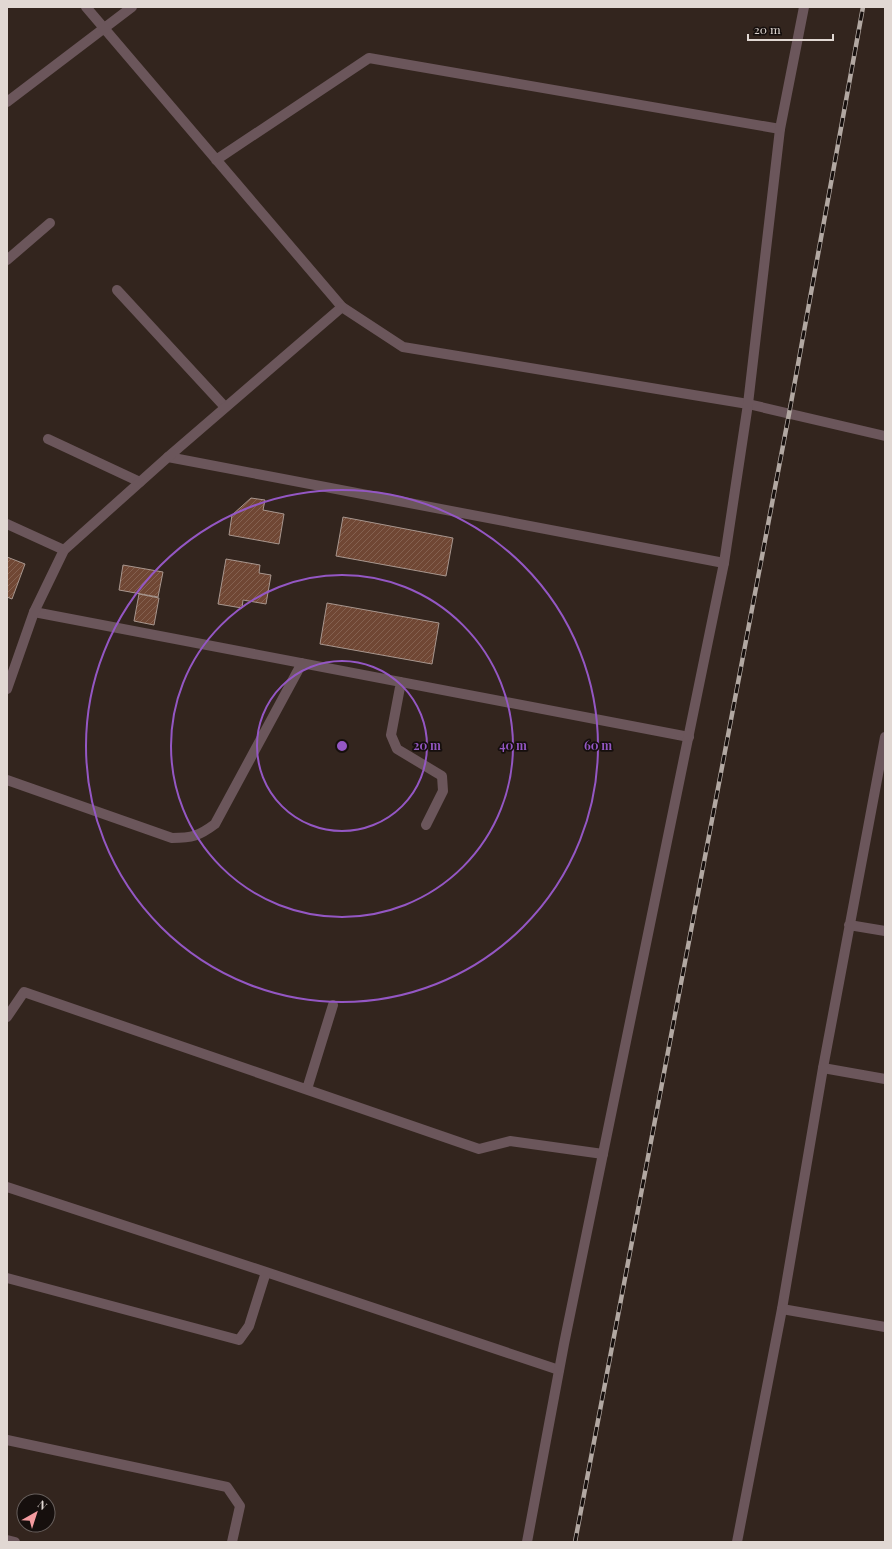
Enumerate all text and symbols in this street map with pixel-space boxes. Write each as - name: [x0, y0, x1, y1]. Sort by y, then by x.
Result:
- scale bar: [748, 16, 833, 42]
- text: 20 m: [754, 21, 781, 37]
- text: 20 m: [413, 737, 441, 753]
- text: 40 m: [499, 737, 527, 753]
- text: 60 m: [584, 737, 612, 753]
- centre of rings: [335, 739, 349, 753]
- north arrow: [16, 1493, 56, 1533]
- text: N: [35, 1497, 50, 1513]

